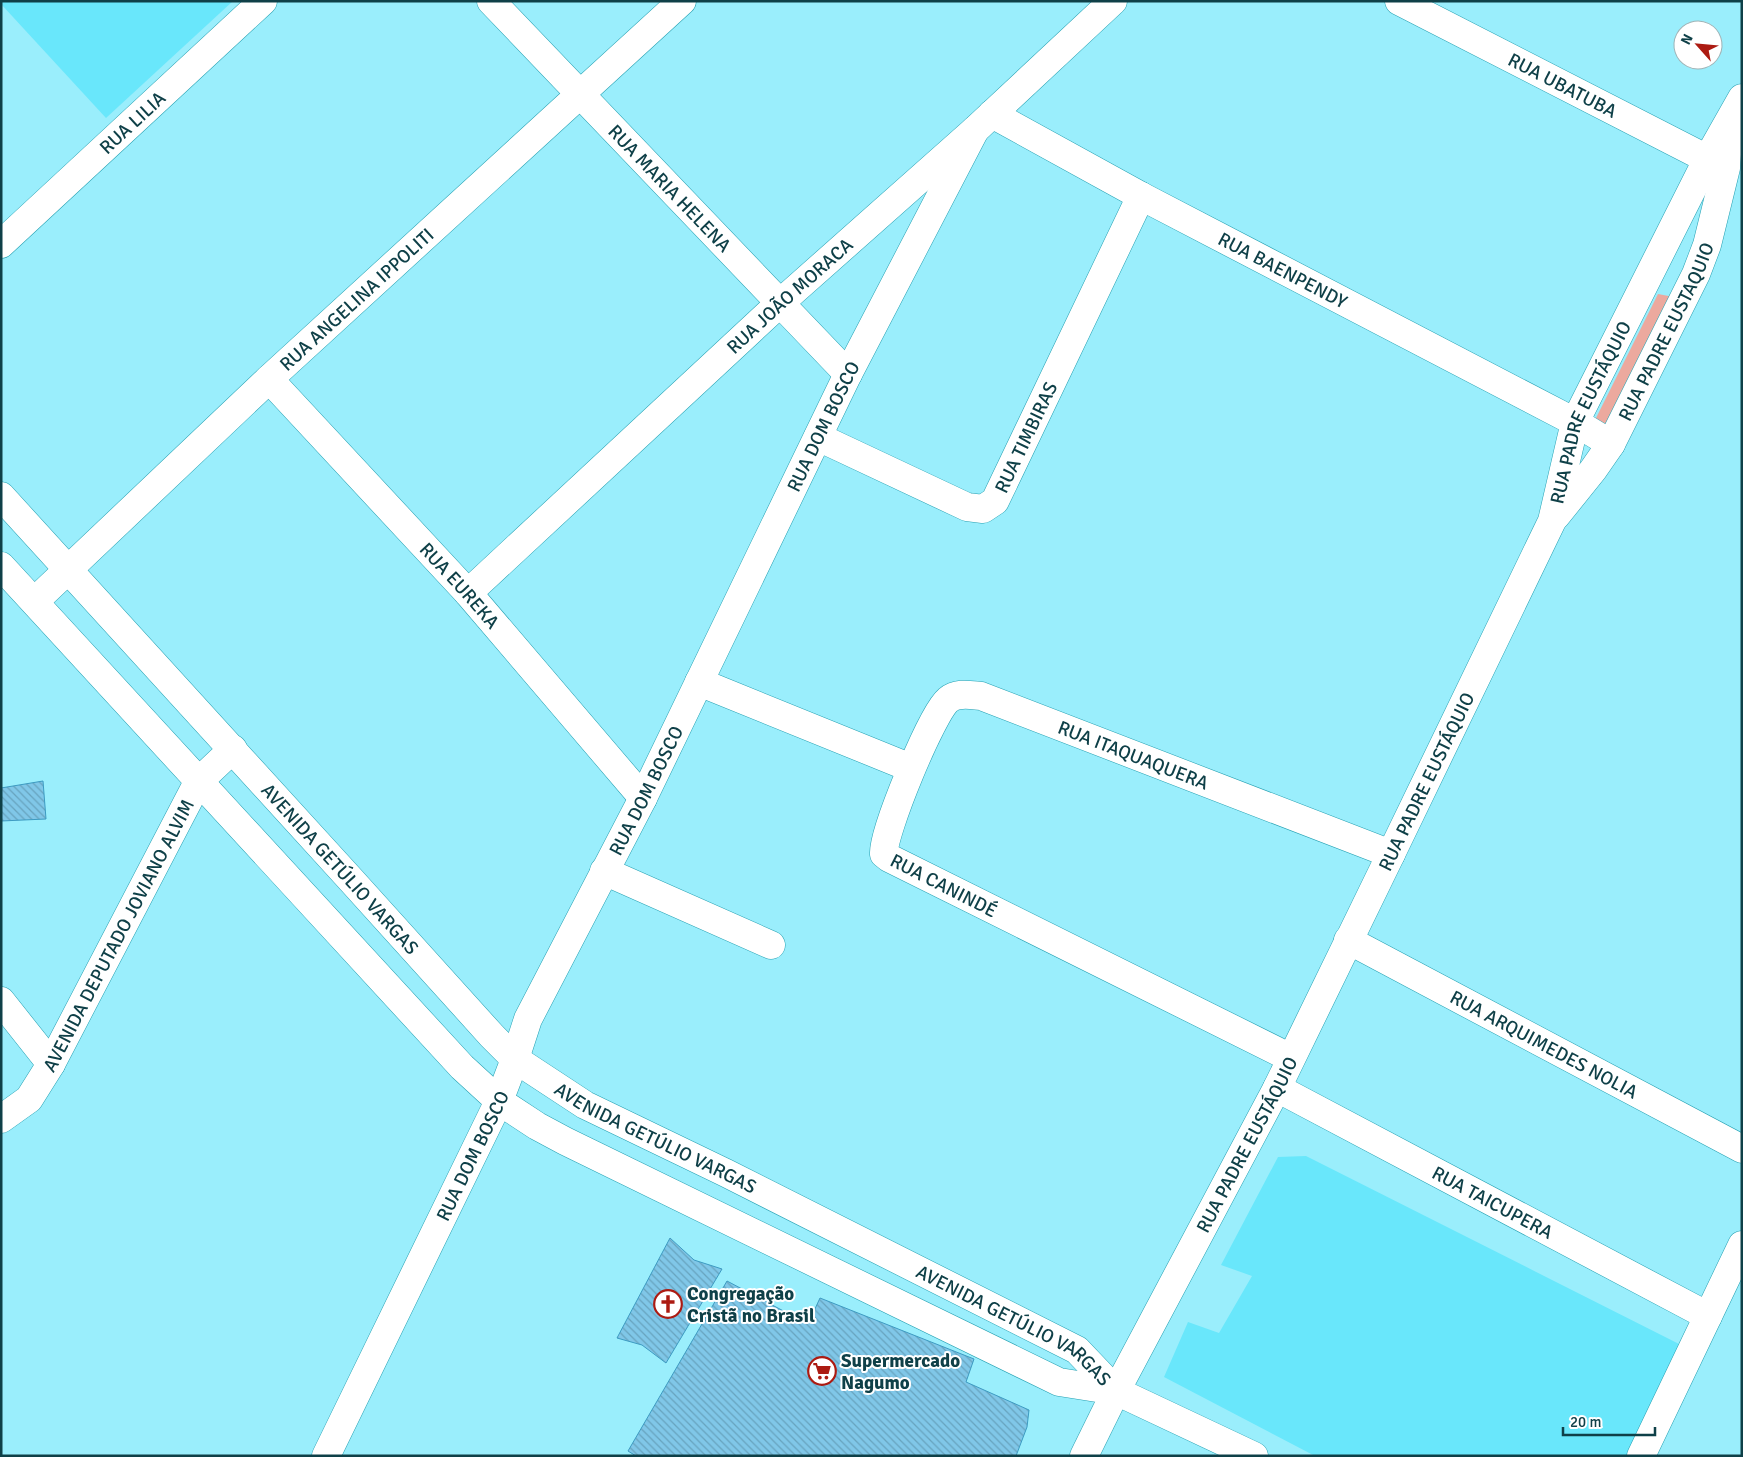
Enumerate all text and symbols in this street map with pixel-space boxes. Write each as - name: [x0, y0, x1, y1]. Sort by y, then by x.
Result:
- north arrow: [1673, 20, 1723, 70]
- text: N: [1677, 31, 1697, 48]
- street label: RUA UBATUBA: [1504, 48, 1621, 124]
- street label: RUA LILIA: [95, 86, 171, 160]
- street label: RUA MARIA HELENA: [603, 120, 736, 258]
- street label: RUA ANGELINA IPPOLITI: [275, 223, 439, 376]
- street label: RUA BAENPENDY: [1214, 227, 1351, 314]
- street label: RUA JOÃO MORACA: [722, 233, 858, 359]
- street label: RUA PADRE EUSTAQUIO: [1613, 239, 1720, 425]
- street label: RUA PADRE EUSTÁQUIO: [1545, 317, 1637, 506]
- street label: RUA DOM BOSCO: [782, 357, 866, 496]
- street label: RUA TIMBIRAS: [990, 378, 1063, 497]
- street label: RUA EUREKA: [414, 538, 504, 634]
- street label: RUA PADRE EUSTÁQUIO: [1374, 689, 1480, 875]
- street label: RUA ITAQUAQUERA: [1054, 716, 1212, 796]
- street label: RUA DOM BOSCO: [604, 722, 689, 860]
- street label: AVENIDA GETÚLIO VARGAS: [256, 779, 423, 960]
- street label: AVENIDA DEPUTADO JOVIANO ALVIM: [38, 795, 200, 1077]
- street label: RUA CANINDÉ: [886, 849, 1001, 923]
- street label: RUA ARQUIMEDES NOLIA: [1446, 985, 1642, 1105]
- street label: RUA PADRE EUSTÁQUIO: [1191, 1053, 1303, 1237]
- street label: AVENIDA GETÚLIO VARGAS: [550, 1077, 760, 1199]
- street label: RUA DOM BOSCO: [431, 1088, 515, 1225]
- street label: RUA TAICUPERA: [1428, 1161, 1557, 1245]
- street label: AVENIDA GETÚLIO VARGAS: [912, 1260, 1116, 1391]
- place label: Congregação Cristã no Brasil: [687, 1282, 815, 1328]
- church icon: Congregação Cristã no Brasil: [653, 1289, 683, 1319]
- place label: Supermercado Nagumo: [841, 1349, 960, 1395]
- supermarket icon: Supermercado Nagumo: [807, 1356, 837, 1386]
- scale bar: [1563, 1404, 1656, 1436]
- text: 20 m: [1570, 1413, 1601, 1431]

